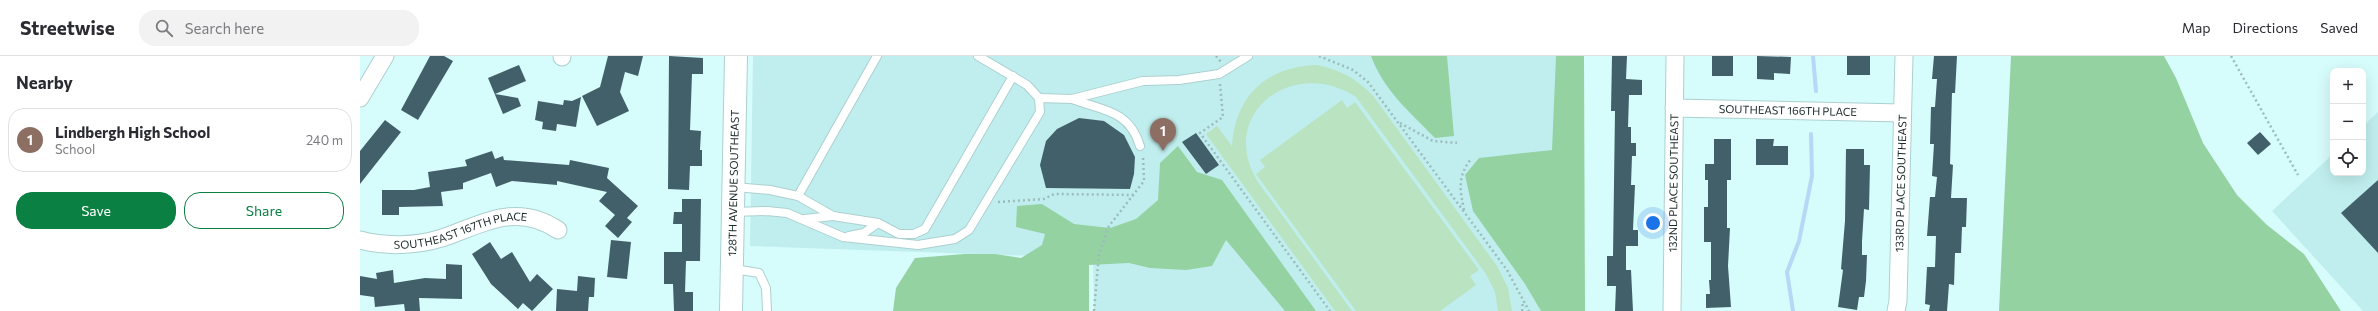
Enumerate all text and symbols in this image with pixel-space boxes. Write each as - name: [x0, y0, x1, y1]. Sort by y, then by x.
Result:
- search box: [139, 10, 419, 46]
- text: Streetwise: [20, 16, 115, 39]
- icon: search: [153, 17, 175, 39]
- text: Search here: [185, 19, 264, 37]
- text: Map: [2182, 19, 2211, 36]
- text: Directions: [2233, 19, 2298, 36]
- text: Saved: [2320, 19, 2358, 36]
- map controls: [2330, 68, 2366, 176]
- button: +: [2330, 68, 2366, 104]
- text: Nearby: [16, 72, 73, 93]
- street label: SOUTHEAST 166TH PLACE: [1719, 102, 1857, 118]
- button: −: [2330, 104, 2366, 140]
- street label: 128TH AVENUE SOUTHEAST: [725, 110, 741, 256]
- street label: 132ND PLACE SOUTHEAST: [1666, 114, 1680, 252]
- street label: 133RD PLACE SOUTHEAST: [1892, 114, 1909, 252]
- pin: 1: [1150, 118, 1176, 151]
- text: Lindbergh High School: [55, 123, 210, 141]
- text: 1: [27, 132, 33, 148]
- text: 240 m: [306, 132, 343, 148]
- button: locate: [2330, 140, 2366, 176]
- text: School: [55, 141, 95, 157]
- button: Save: [16, 192, 176, 229]
- button: Share: [184, 192, 344, 229]
- street label: SOUTHEAST 167TH PLACE: [394, 209, 528, 251]
- your location: [1643, 213, 1663, 233]

